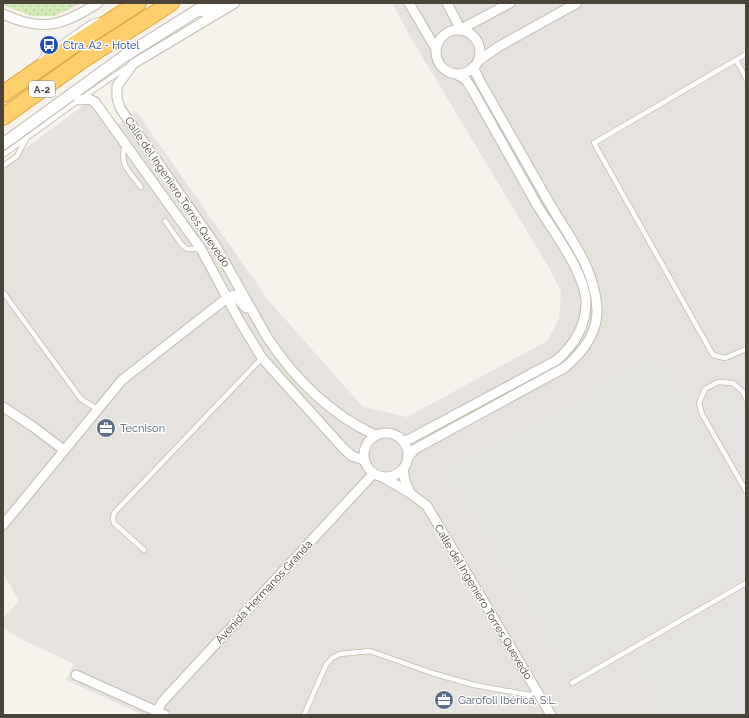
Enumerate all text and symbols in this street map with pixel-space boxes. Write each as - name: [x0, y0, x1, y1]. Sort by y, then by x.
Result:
- bus stop icon: Ctra. A2 - Hotel: [38, 34, 60, 56]
- place label: Ctra. A2 - Hotel: [63, 39, 140, 52]
- road number: A-2: [29, 81, 55, 97]
- street label: Calle del Ingeniero Torres Quevedo: [122, 114, 233, 270]
- office icon: Tecnison: [95, 417, 117, 439]
- place label: Tecnison: [120, 422, 165, 435]
- street label: Calle del Ingeniero Torres Quevedo: [431, 522, 535, 682]
- street label: Avenida Hermanos Granda: [213, 538, 315, 646]
- office icon: Garofoli Ibérica, S.L.: [433, 689, 455, 711]
- place label: Garofoli Ibérica, S.L.: [458, 694, 557, 707]

